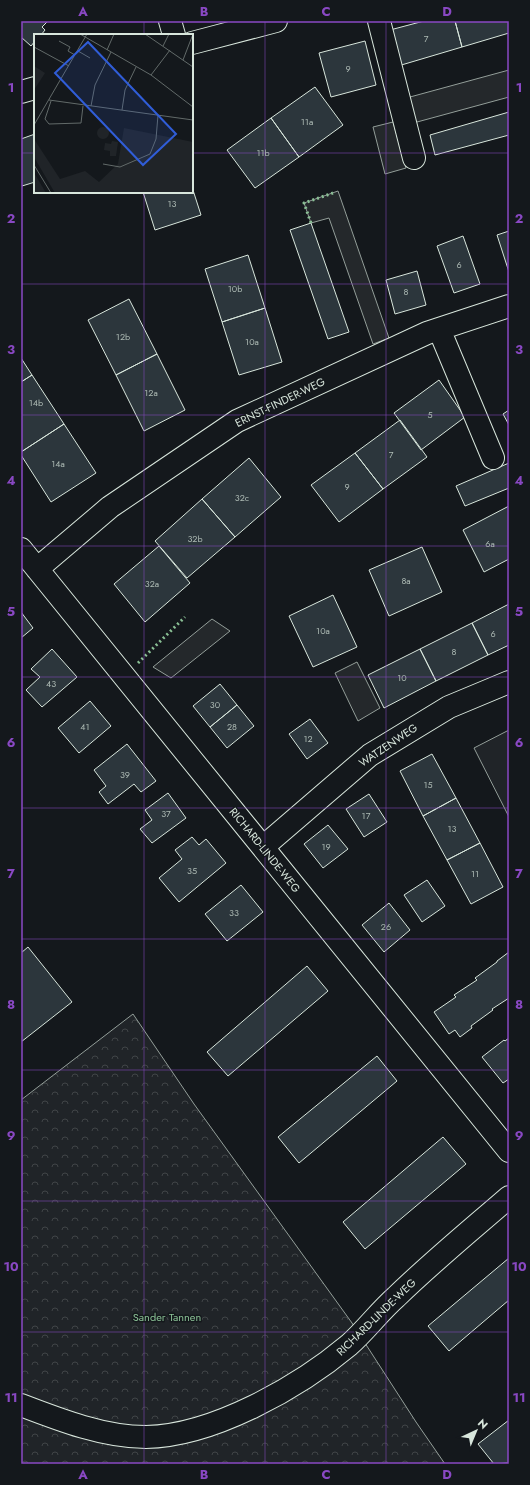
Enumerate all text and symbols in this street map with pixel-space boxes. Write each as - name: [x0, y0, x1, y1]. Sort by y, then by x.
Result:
- text: A: [77, 2, 88, 21]
- text: B: [200, 2, 209, 21]
- text: C: [321, 2, 331, 21]
- text: D: [442, 2, 452, 21]
- house number: 7: [424, 32, 429, 45]
- inset map: [34, 34, 193, 193]
- house number: 9: [345, 62, 351, 75]
- text: 1: [8, 78, 14, 97]
- text: 1: [516, 78, 522, 97]
- house number: 11a: [301, 115, 313, 128]
- house number: 11b: [256, 146, 270, 159]
- house number: 13: [168, 197, 177, 210]
- text: 2: [7, 209, 15, 228]
- text: 2: [515, 209, 523, 228]
- house number: 6: [456, 258, 462, 271]
- house number: 10b: [228, 282, 242, 295]
- house number: 8: [404, 285, 409, 298]
- house number: 12b: [116, 330, 130, 343]
- house number: 10a: [245, 335, 259, 348]
- text: 3: [7, 340, 15, 359]
- text: 3: [515, 340, 523, 359]
- street label: ERNST-FINDER-WEG: [232, 373, 328, 431]
- house number: 12a: [144, 386, 158, 399]
- house number: 14b: [29, 396, 43, 409]
- house number: 5: [427, 408, 433, 421]
- house number: 7: [389, 448, 394, 461]
- house number: 14a: [51, 457, 65, 470]
- text: 4: [6, 471, 16, 490]
- text: 4: [514, 471, 524, 490]
- house number: 9: [344, 480, 350, 493]
- house number: 32c: [235, 491, 249, 504]
- house number: 32b: [187, 532, 203, 545]
- house number: 6a: [485, 537, 495, 550]
- house number: 8a: [401, 574, 411, 587]
- house number: 32a: [145, 577, 159, 590]
- text: 5: [7, 602, 15, 621]
- text: 5: [515, 602, 523, 621]
- house number: 10a: [316, 624, 330, 637]
- house number: 6: [490, 627, 496, 640]
- house number: 8: [452, 645, 457, 658]
- house number: 10: [397, 671, 407, 684]
- house number: 43: [46, 677, 56, 690]
- house number: 30: [210, 698, 221, 711]
- street label: WATZENWEG: [355, 719, 421, 771]
- house number: 41: [80, 720, 90, 733]
- house number: 28: [227, 720, 237, 733]
- house number: 12: [303, 732, 313, 745]
- text: 6: [7, 733, 16, 752]
- text: 6: [515, 733, 524, 752]
- house number: 39: [120, 768, 130, 781]
- house number: 15: [423, 778, 433, 791]
- street label: RICHARD-LINDE-WEG: [226, 804, 305, 896]
- house number: 37: [161, 807, 171, 820]
- house number: 17: [362, 809, 371, 822]
- house number: 13: [448, 822, 457, 835]
- house number: 19: [321, 840, 331, 853]
- text: 7: [7, 864, 15, 883]
- house number: 35: [187, 864, 197, 877]
- text: 7: [515, 864, 523, 883]
- house number: 11: [471, 867, 479, 880]
- house number: 33: [229, 906, 239, 919]
- house number: 26: [381, 920, 391, 933]
- text: 8: [7, 995, 15, 1014]
- text: 8: [515, 995, 523, 1014]
- text: 9: [7, 1126, 16, 1145]
- text: 9: [515, 1126, 524, 1145]
- text: 10: [3, 1257, 19, 1276]
- text: 10: [511, 1257, 527, 1276]
- street label: RICHARD-LINDE-WEG: [333, 1274, 420, 1359]
- park label: Sander Tannen: [133, 1309, 201, 1325]
- text: 11: [4, 1388, 18, 1407]
- text: 11: [512, 1388, 526, 1407]
- north arrow: [456, 1411, 496, 1451]
- text: N: [474, 1415, 492, 1433]
- text: A: [77, 1465, 88, 1484]
- text: B: [200, 1465, 209, 1484]
- text: C: [321, 1465, 331, 1484]
- text: D: [442, 1465, 452, 1484]

